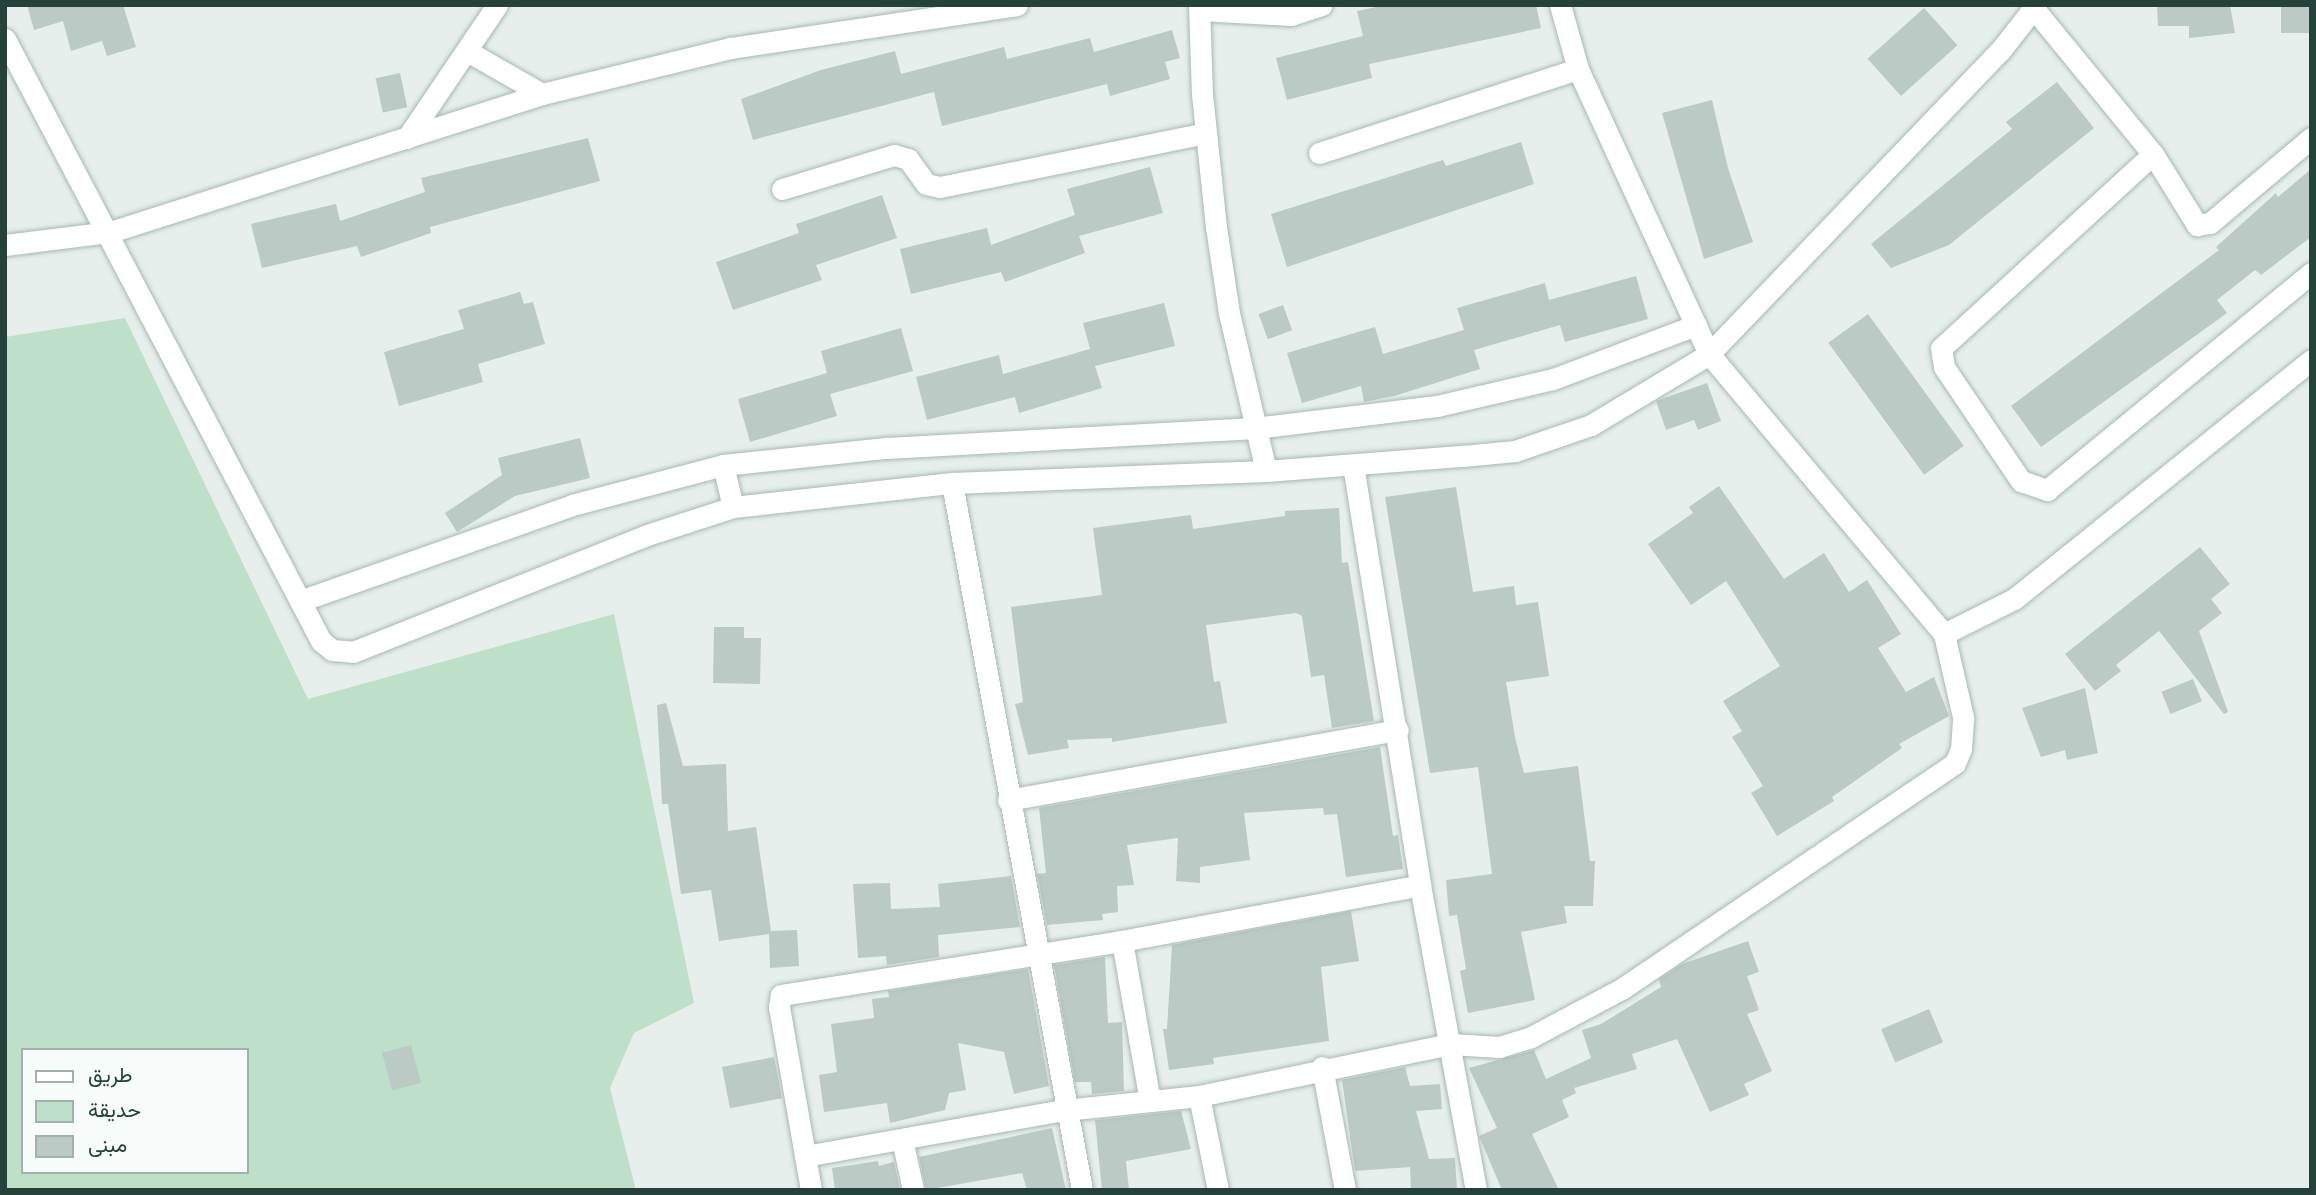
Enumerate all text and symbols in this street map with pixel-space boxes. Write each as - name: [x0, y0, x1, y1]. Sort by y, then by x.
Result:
- legend: [21, 1048, 248, 1174]
- text: طريق: [88, 1061, 133, 1089]
- text: حديقة: [88, 1096, 141, 1124]
- text: مبنى: [88, 1131, 127, 1159]

